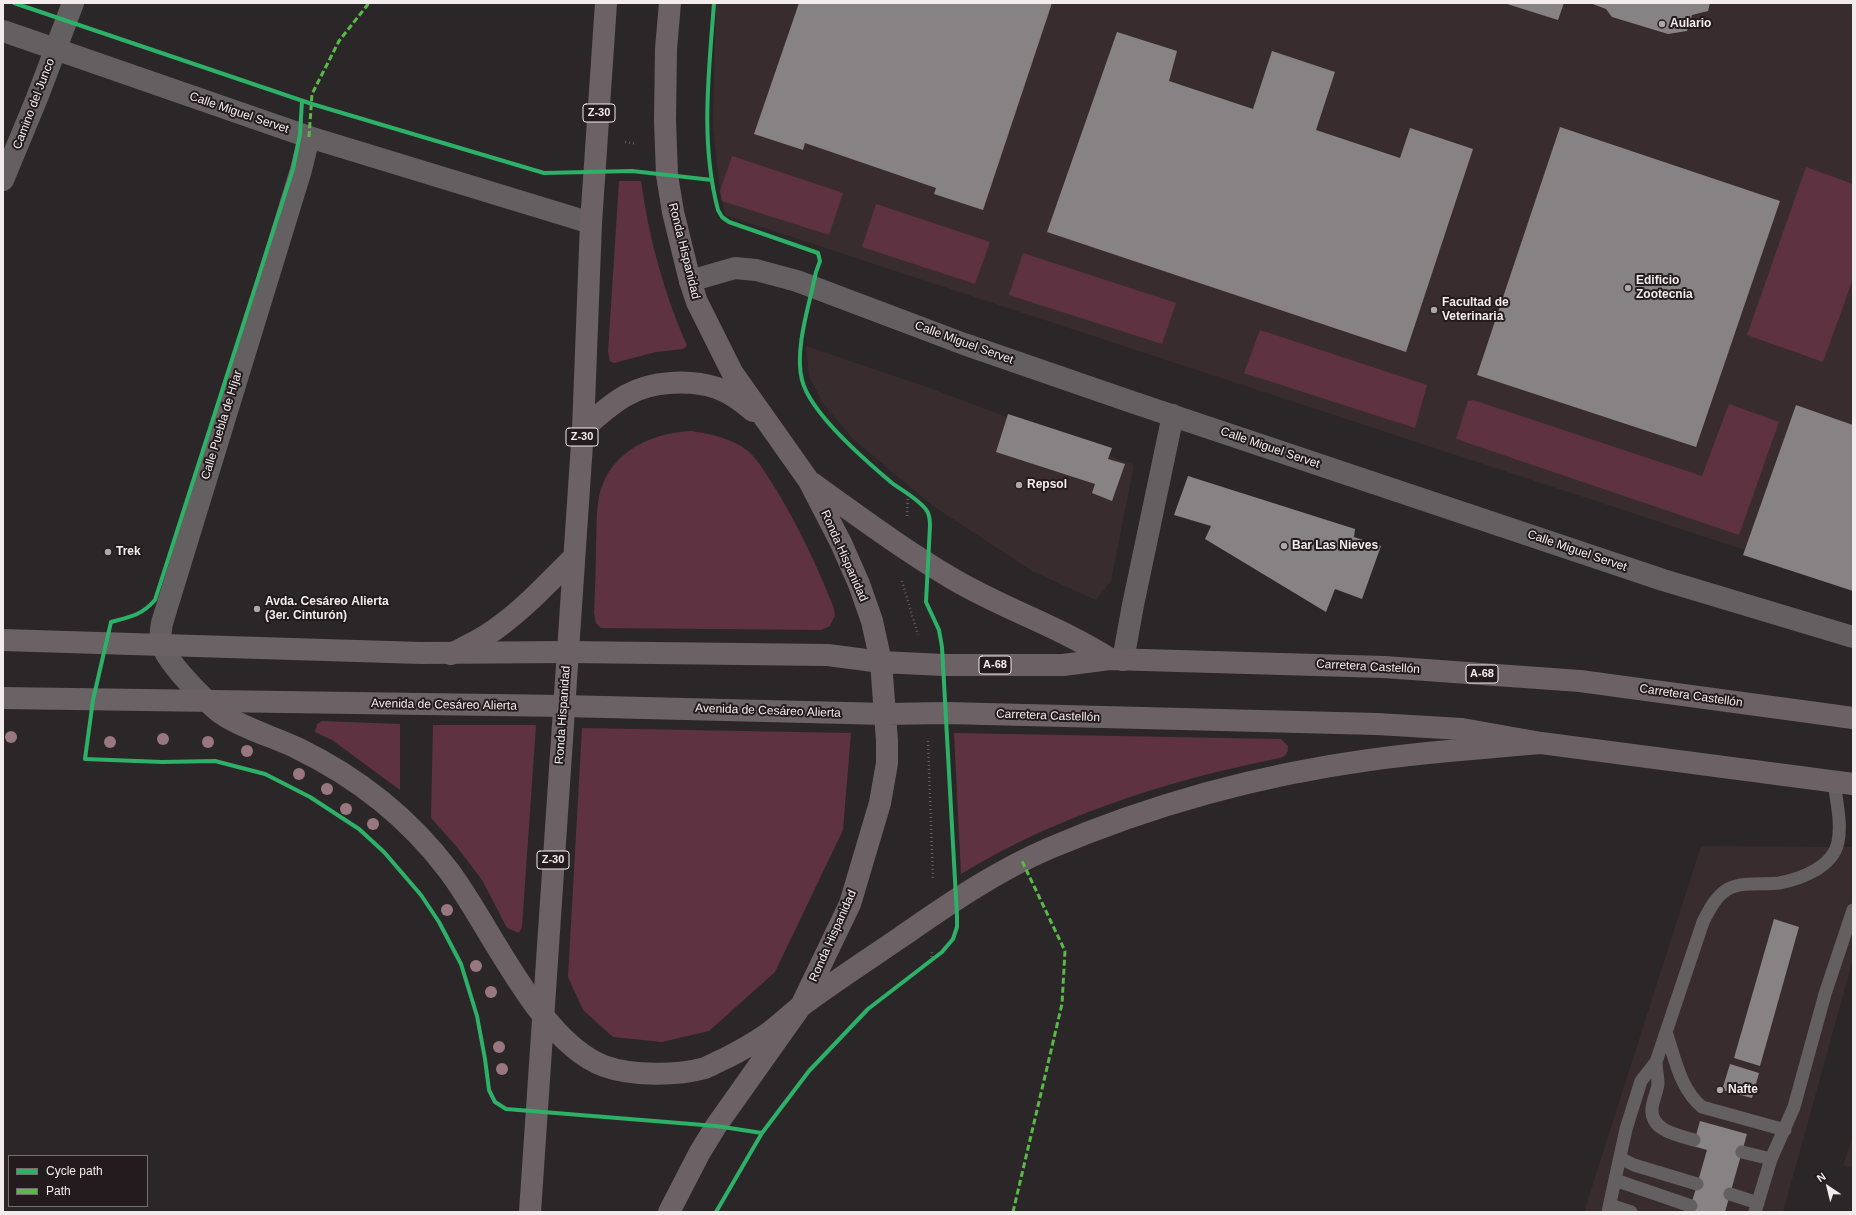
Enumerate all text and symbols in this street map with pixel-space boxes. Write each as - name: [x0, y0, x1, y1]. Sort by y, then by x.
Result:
- place label: Aulario: [1670, 17, 1711, 31]
- marker: Aulario: [1657, 19, 1667, 29]
- street label: Camino del Junco: [10, 57, 58, 151]
- street label: Calle Miguel Servet: [187, 89, 291, 137]
- road number: Z-30: [583, 104, 615, 122]
- street label: Ronda Hispanidad: [665, 201, 703, 301]
- place label: Edificio Zootecnia: [1636, 274, 1693, 302]
- marker: Edificio Zootecnia: [1623, 283, 1633, 293]
- place label: Facultad de Veterinaria: [1442, 296, 1509, 324]
- marker: Facultad de Veterinaria: [1429, 305, 1439, 315]
- street label: Calle Miguel Servet: [913, 318, 1015, 368]
- street label: Calle Puebla de Híjar: [199, 369, 245, 481]
- street label: Calle Miguel Servet: [1218, 424, 1322, 472]
- road number: Z-30: [566, 428, 598, 446]
- place label: Repsol: [1027, 478, 1067, 492]
- marker: Repsol: [1014, 480, 1024, 490]
- street label: Ronda Hispanidad: [817, 508, 871, 604]
- street label: Calle Miguel Servet: [1525, 527, 1629, 575]
- place label: Bar Las Nieves: [1292, 539, 1378, 553]
- marker: Bar Las Nieves: [1279, 541, 1289, 551]
- place label: Trek: [116, 545, 141, 559]
- marker: Trek: [103, 547, 113, 557]
- place label: Avda. Cesáreo Alierta (3er. Cinturón): [265, 595, 389, 623]
- marker: Avda. Cesáreo Alierta (3er. Cinturón): [252, 604, 262, 614]
- road number: A-68: [979, 656, 1011, 674]
- street label: Carretera Castellón: [1316, 657, 1420, 677]
- street label: Ronda Hispanidad: [552, 665, 574, 765]
- road number: A-68: [1466, 665, 1498, 683]
- street label: Carretera Castellón: [1638, 682, 1744, 710]
- street label: Avenida de Cesáreo Alierta: [371, 697, 517, 713]
- street label: Avenida de Cesáreo Alierta: [695, 701, 841, 721]
- street label: Carretera Castellón: [996, 707, 1100, 725]
- road number: Z-30: [537, 851, 569, 869]
- street label: Ronda Hispanidad: [806, 888, 860, 984]
- place label: Nafte: [1728, 1083, 1758, 1097]
- marker: Nafte: [1715, 1085, 1725, 1095]
- legend: [8, 1155, 148, 1207]
- text: Cycle path: [46, 1164, 103, 1178]
- north arrow: [1808, 1167, 1848, 1207]
- text: N: [1814, 1170, 1828, 1184]
- text: Path: [46, 1184, 71, 1198]

